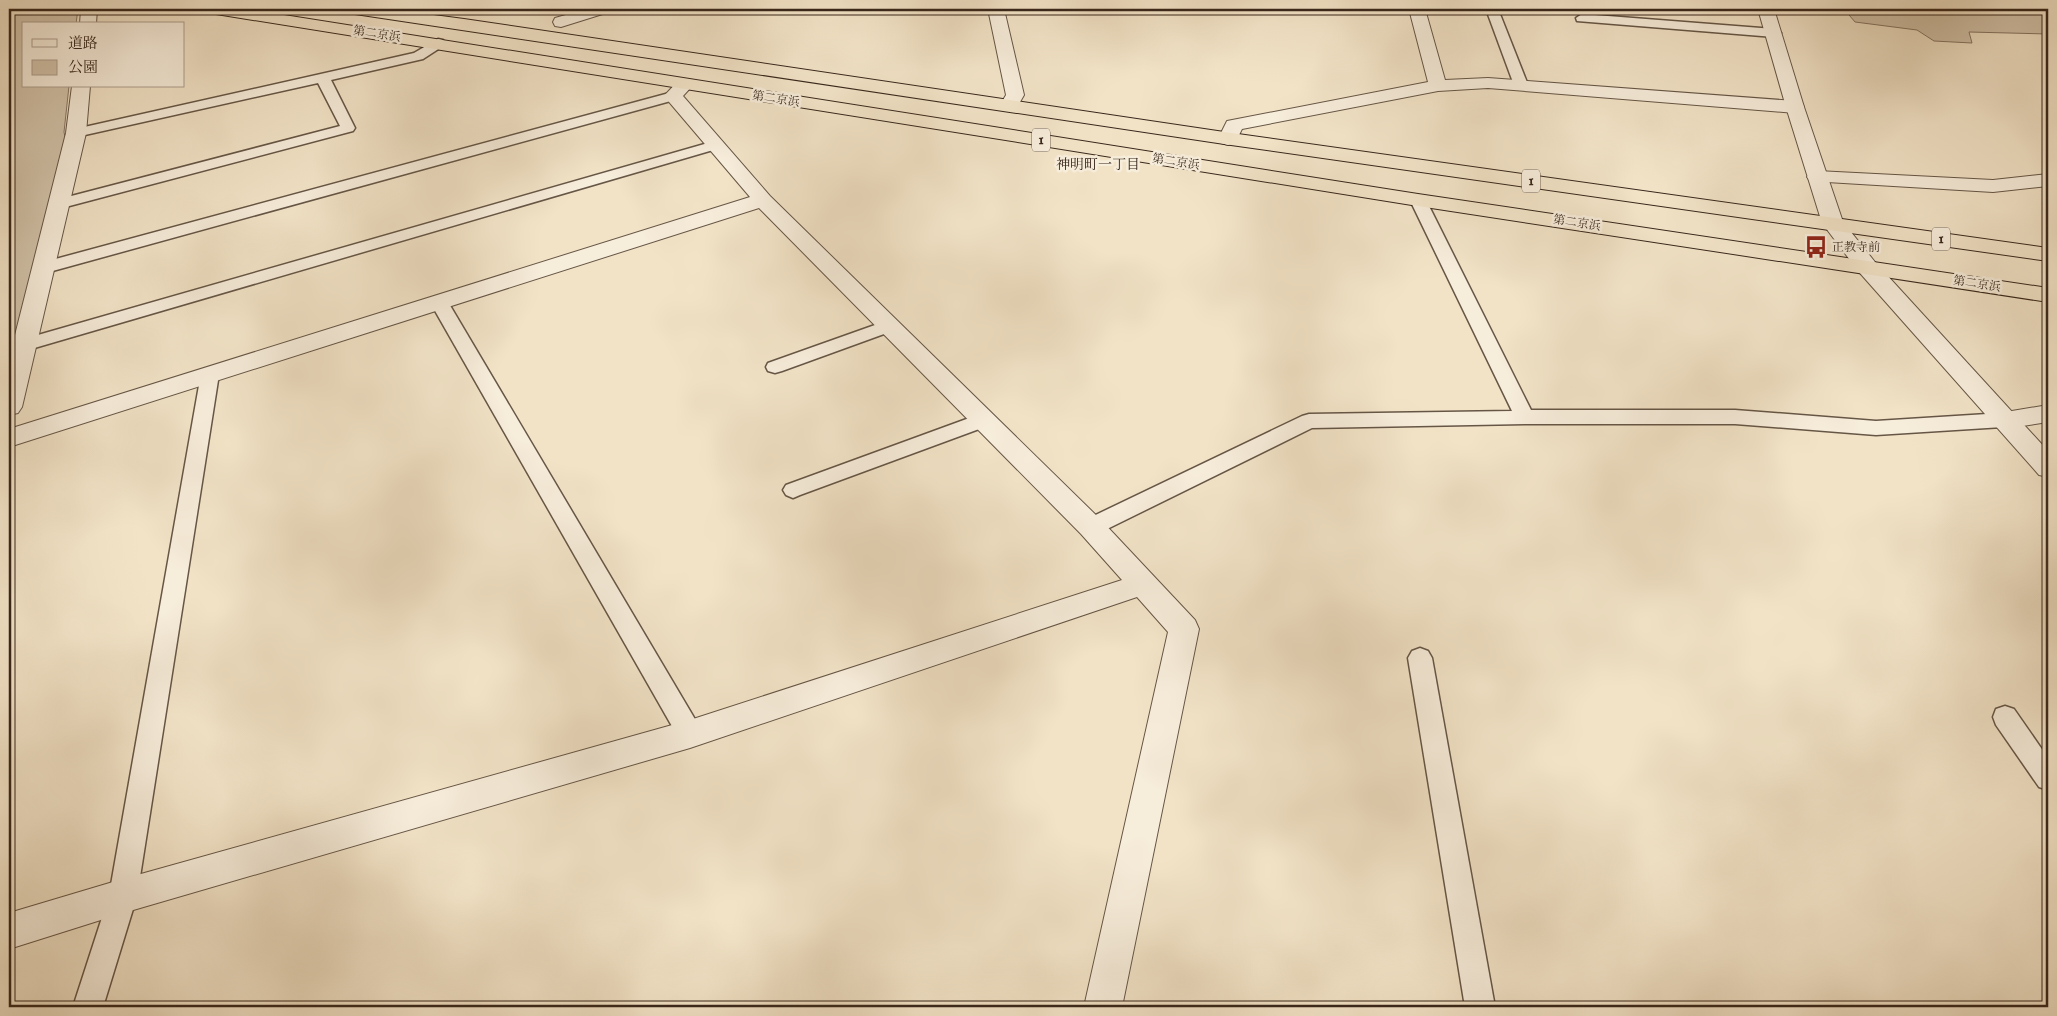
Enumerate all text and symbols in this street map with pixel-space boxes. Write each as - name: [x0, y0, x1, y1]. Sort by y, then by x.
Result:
- legend: [22, 22, 185, 88]
- street label: 第二京浜: [352, 23, 402, 45]
- text: 道路: [68, 34, 98, 53]
- text: 公園: [68, 58, 98, 77]
- street label: 第二京浜: [751, 88, 801, 110]
- road number: 1: [1032, 128, 1050, 152]
- street label: 第二京浜: [1151, 151, 1201, 173]
- district label: 神明町一丁目: [1056, 156, 1140, 174]
- road number: 1: [1522, 170, 1540, 192]
- street label: 第二京浜: [1552, 212, 1602, 234]
- road number: 1: [1932, 228, 1950, 250]
- bus stop icon: 正教寺前: [1803, 234, 1829, 260]
- place label: 正教寺前: [1832, 240, 1880, 255]
- street label: 第二京浜: [1952, 273, 2002, 295]

